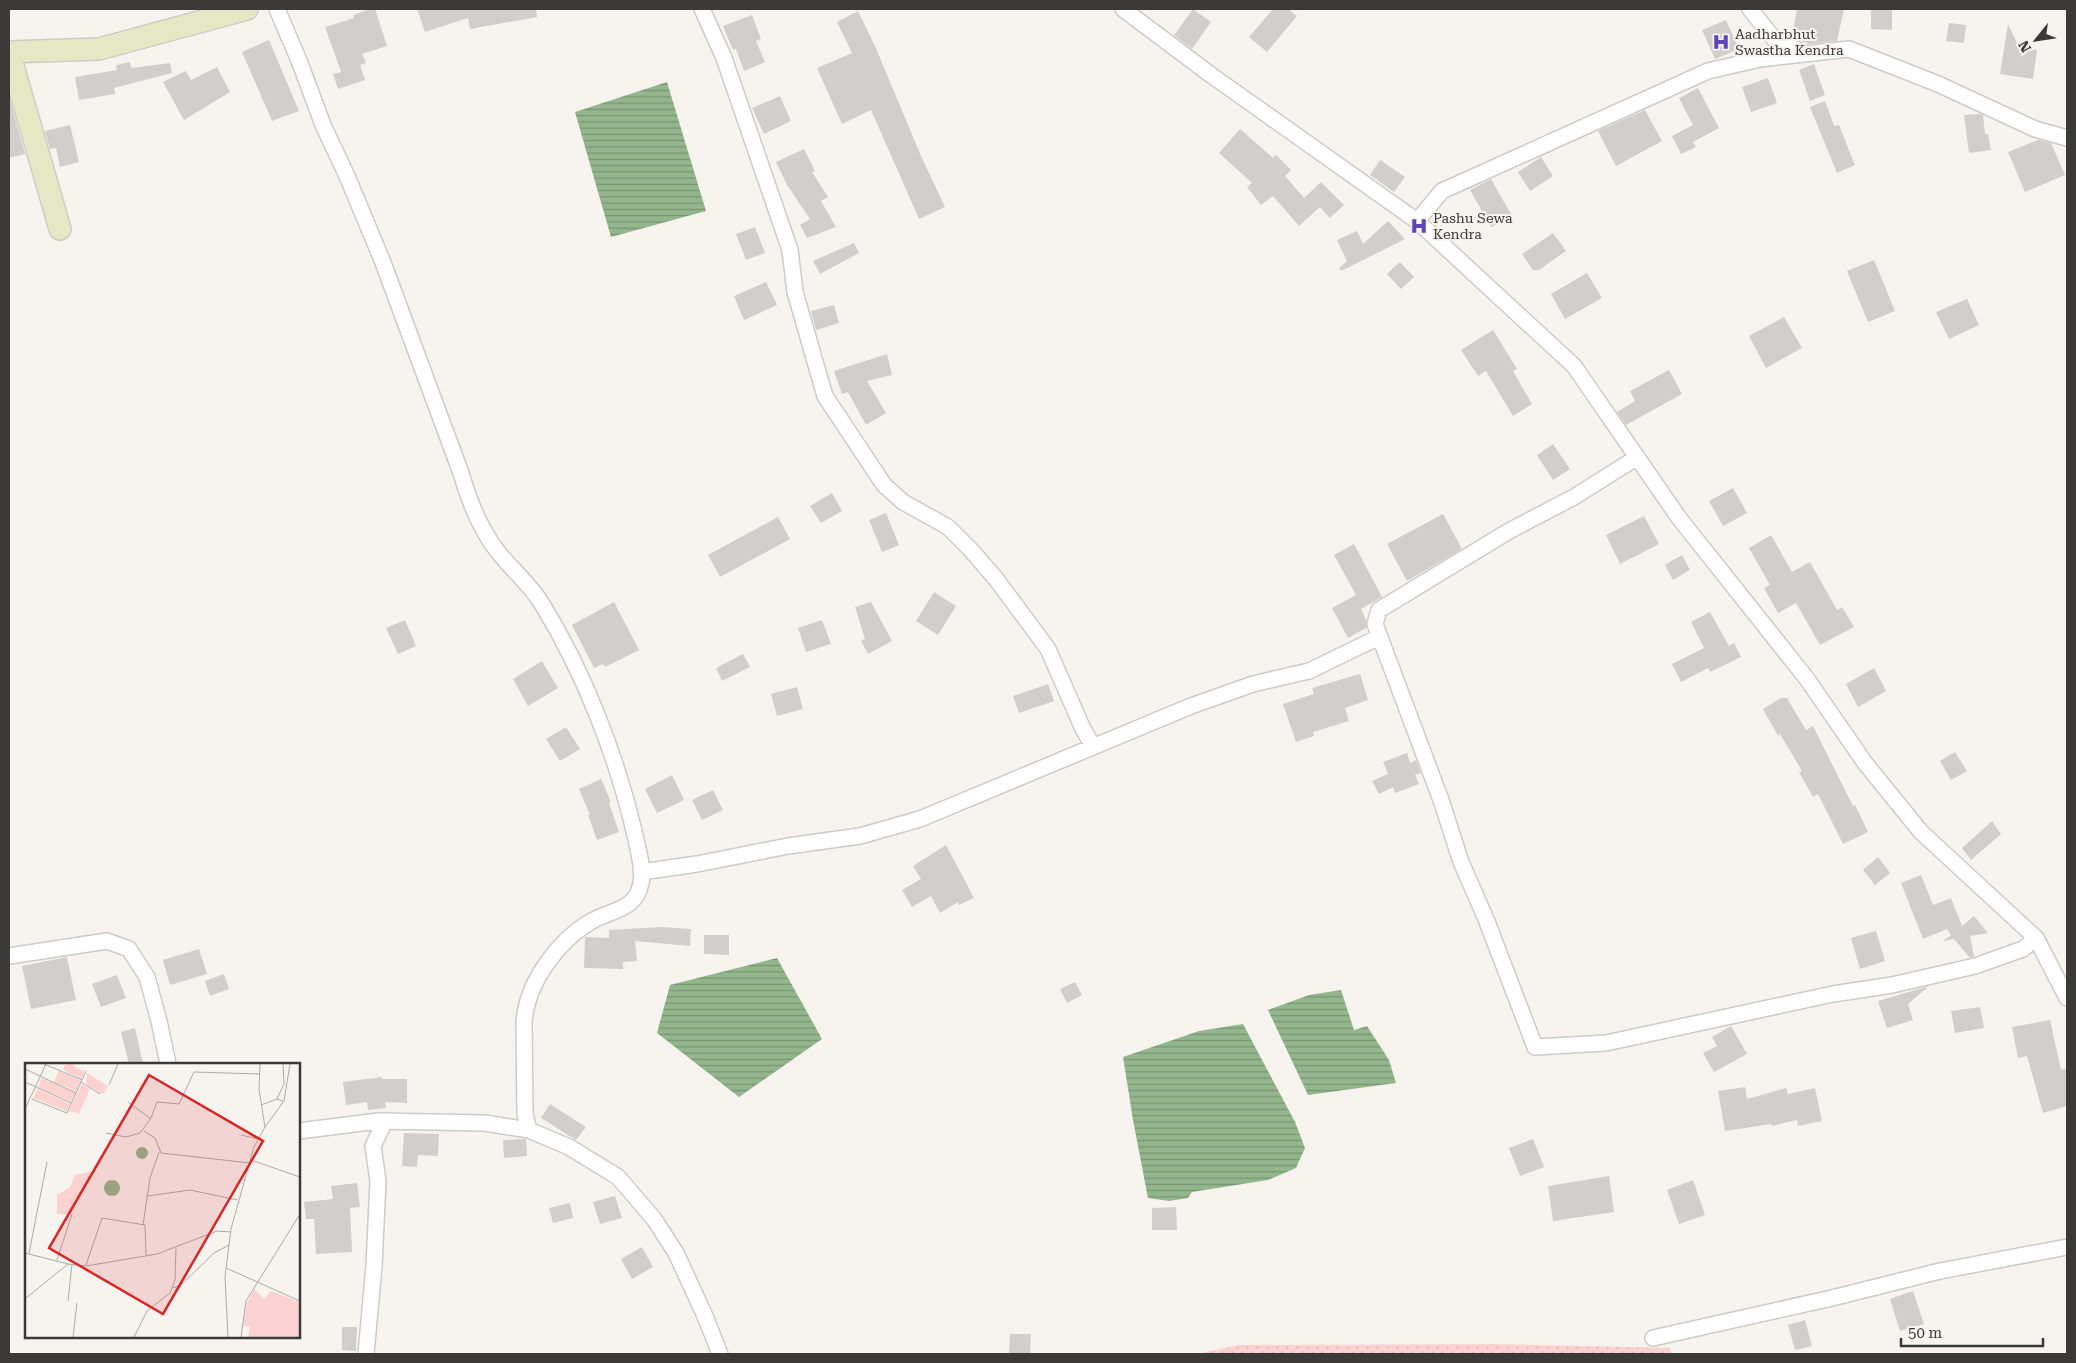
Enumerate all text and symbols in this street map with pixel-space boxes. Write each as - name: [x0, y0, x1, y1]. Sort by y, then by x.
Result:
- north arrow: [2011, 15, 2061, 65]
- place label: Aadharbhut Swastha Kendra: [1735, 26, 1844, 58]
- hospital icon: Aadharbhut Swastha Kendra: [1711, 32, 1731, 52]
- text: N: [2015, 38, 2034, 55]
- place label: Pashu Sewa Kendra: [1433, 210, 1513, 242]
- hospital icon: Pashu Sewa Kendra: [1409, 216, 1429, 236]
- inset map: [25, 1063, 300, 1338]
- scale bar: [1901, 1316, 2044, 1348]
- text: 50 m: [1908, 1324, 1943, 1342]

